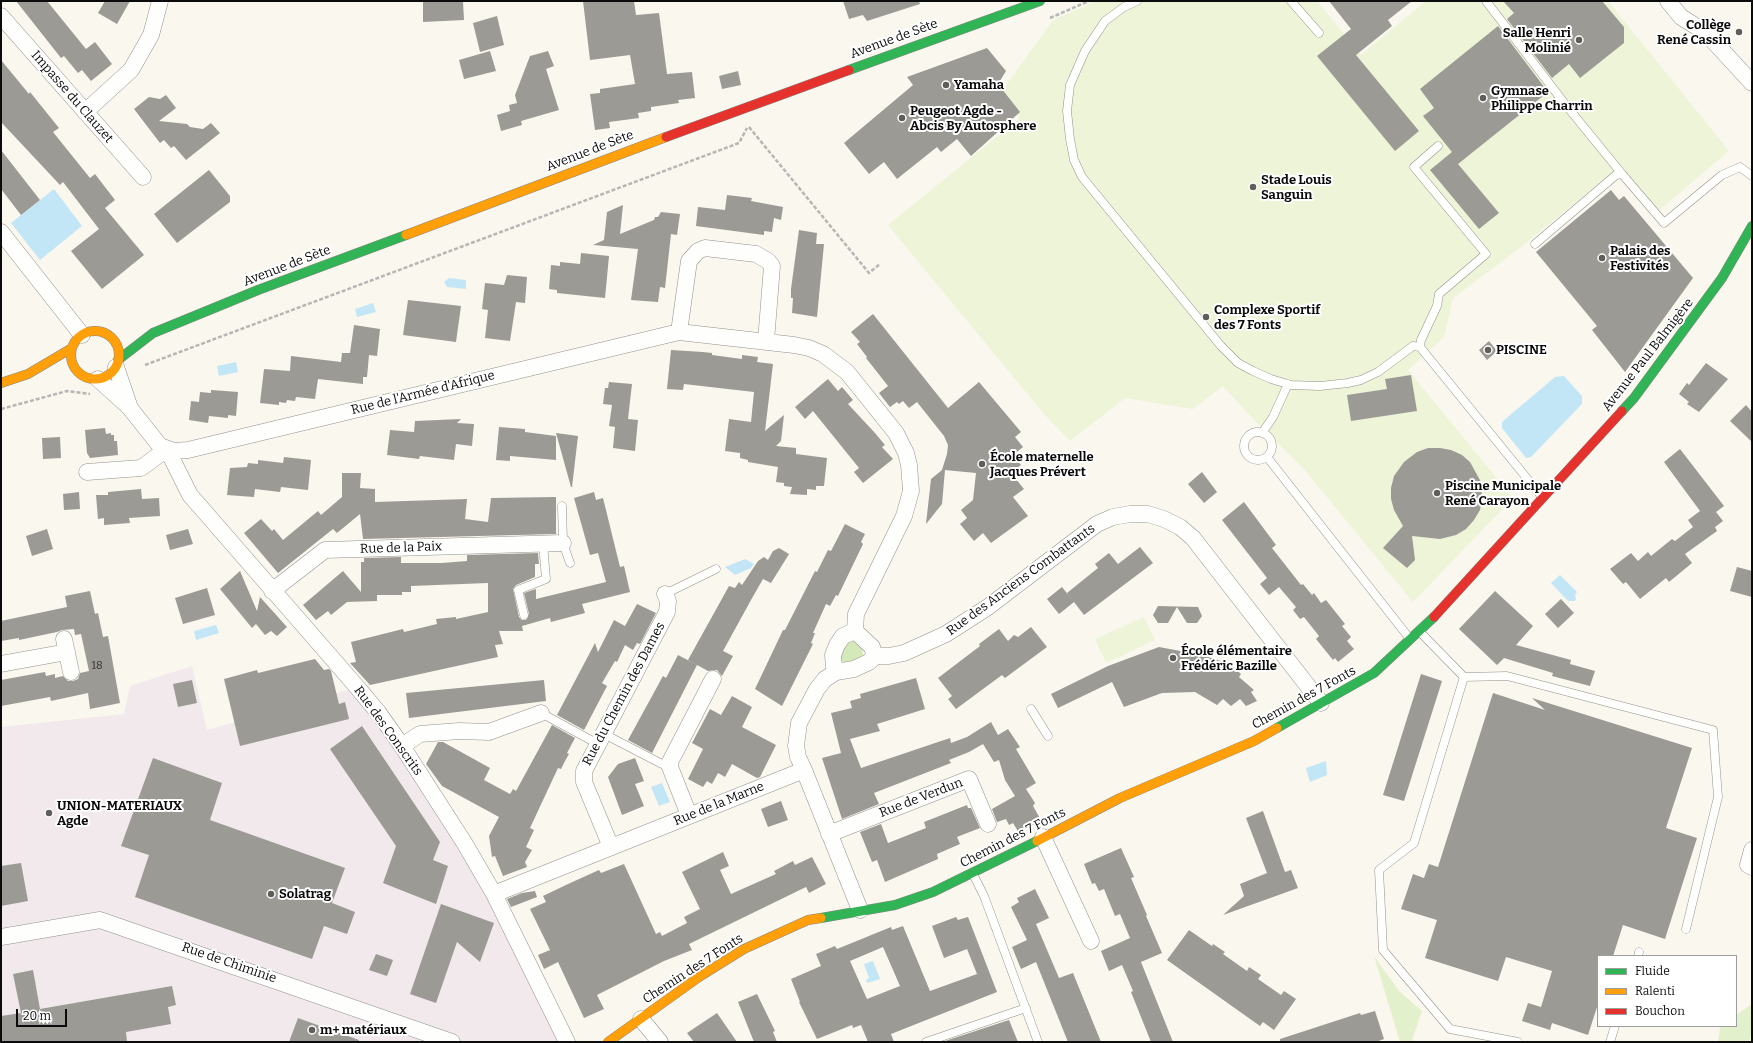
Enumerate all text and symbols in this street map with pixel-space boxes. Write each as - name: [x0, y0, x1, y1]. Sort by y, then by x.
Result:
- street label: Avenue de Sète: [848, 16, 940, 62]
- place label: Collège René Cassin: [1657, 17, 1731, 48]
- place label: Salle Henri Molinié: [1503, 25, 1571, 56]
- marker: Collège René Cassin: [1734, 27, 1744, 37]
- marker: Salle Henri Molinié: [1574, 35, 1584, 45]
- street label: Impasse du Clauzet: [28, 48, 116, 146]
- place label: Yamaha: [954, 77, 1004, 93]
- marker: Yamaha: [941, 80, 951, 90]
- place label: Gymnase Philippe Charrin: [1491, 83, 1593, 114]
- marker: Gymnase Philippe Charrin: [1478, 93, 1488, 103]
- place label: Peugeot Agde - Abcis By Autosphere: [910, 103, 1036, 134]
- marker: Peugeot Agde - Abcis By Autosphere: [897, 113, 907, 123]
- street label: Avenue de Sète: [544, 127, 636, 175]
- place label: Stade Louis Sanguin: [1261, 172, 1332, 203]
- marker: Stade Louis Sanguin: [1248, 182, 1258, 192]
- street label: Avenue de Sète: [241, 242, 333, 290]
- place label: Palais des Festivités: [1610, 243, 1670, 274]
- marker: Palais des Festivités: [1597, 253, 1607, 263]
- street label: Avenue Paul Balmigère: [1599, 295, 1697, 415]
- place label: Complexe Sportif des 7 Fonts: [1214, 302, 1320, 333]
- marker: Complexe Sportif des 7 Fonts: [1201, 312, 1211, 322]
- place label: PISCINE: [1496, 342, 1547, 358]
- marker: PISCINE: [1483, 345, 1493, 355]
- street label: Rue de l'Armée d'Afrique: [350, 368, 496, 418]
- place label: École maternelle Jacques Prévert: [990, 449, 1094, 480]
- marker: École maternelle Jacques Prévert: [977, 459, 987, 469]
- place label: Piscine Municipale René Carayon: [1445, 478, 1561, 509]
- marker: Piscine Municipale René Carayon: [1432, 488, 1442, 498]
- street label: Rue des Anciens Combattants: [944, 521, 1098, 639]
- street label: Rue de la Paix: [360, 539, 442, 557]
- street label: Rue du Chemin des Dames: [579, 620, 669, 768]
- place label: École élémentaire Frédéric Bazille: [1181, 643, 1292, 674]
- marker: École élémentaire Frédéric Bazille: [1168, 653, 1178, 663]
- house number: 18: [91, 659, 103, 673]
- street label: Chemin des 7 Fonts: [1249, 663, 1359, 733]
- street label: Rue des Conscrits: [350, 683, 426, 779]
- street label: Rue de Verdun: [877, 775, 965, 821]
- street label: Rue de la Marne: [671, 779, 767, 829]
- place label: UNION-MATERIAUX Agde: [57, 798, 182, 829]
- street label: Chemin des 7 Fonts: [958, 805, 1068, 871]
- marker: UNION-MATERIAUX Agde: [44, 808, 54, 818]
- place label: Solatrag: [279, 886, 331, 902]
- marker: Solatrag: [266, 889, 276, 899]
- street label: Chemin des 7 Fonts: [640, 931, 746, 1007]
- street label: Rue de Chiminie: [180, 940, 278, 986]
- legend: [1597, 955, 1737, 1027]
- text: Fluide: [1635, 964, 1670, 978]
- text: Ralenti: [1635, 984, 1675, 998]
- scale bar: [18, 1001, 69, 1027]
- text: Bouchon: [1635, 1004, 1685, 1018]
- text: 20 m: [23, 1009, 51, 1023]
- place label: m+ matériaux: [320, 1022, 407, 1038]
- marker: m+ matériaux: [307, 1025, 317, 1035]

